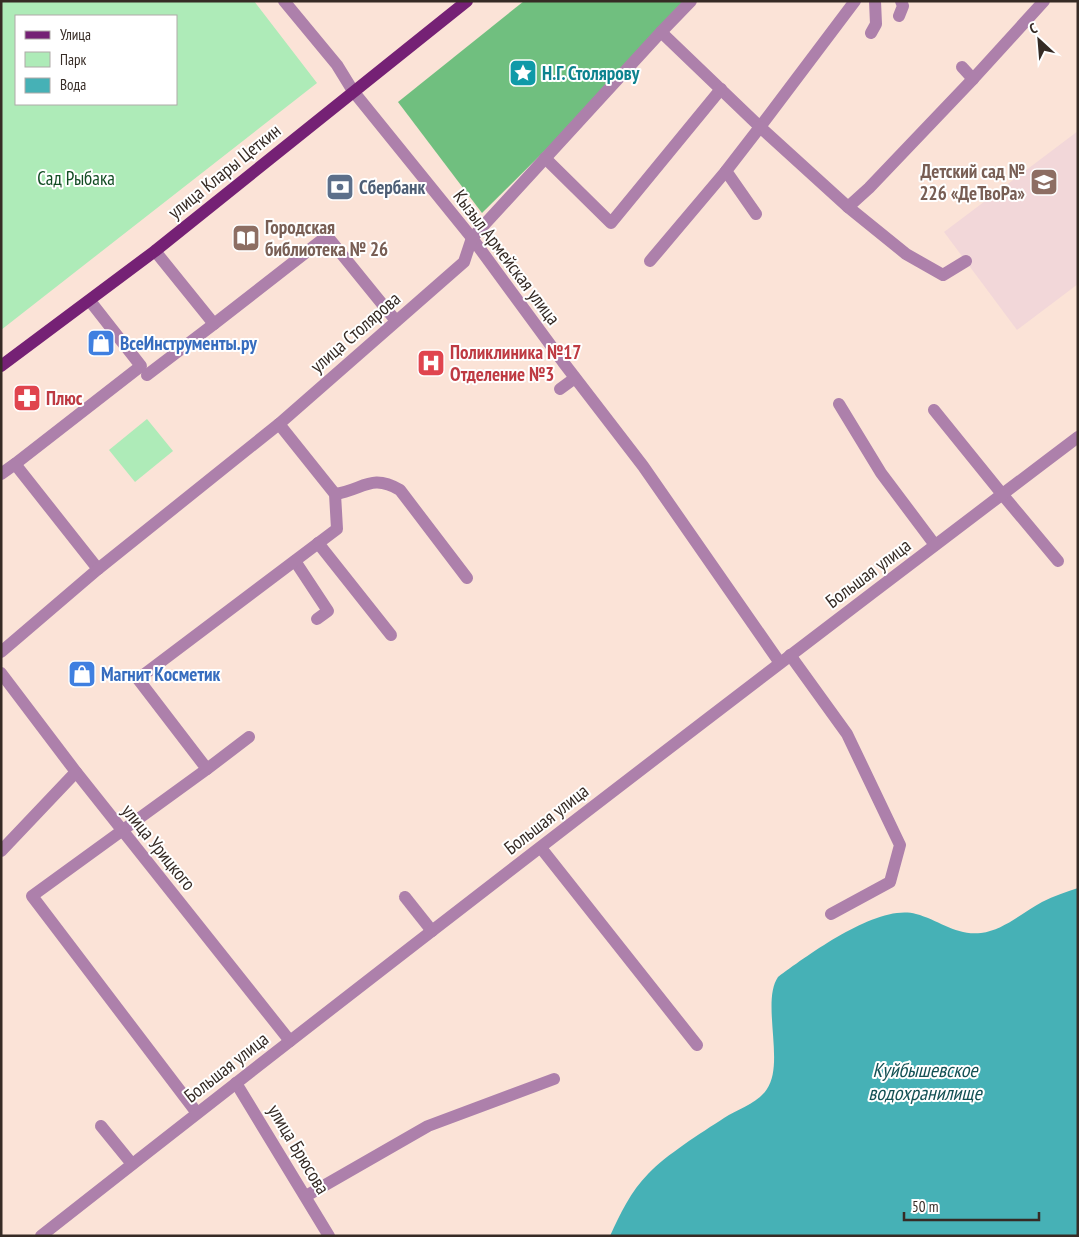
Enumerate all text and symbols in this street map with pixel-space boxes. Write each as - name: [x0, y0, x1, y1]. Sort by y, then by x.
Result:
- legend: [15, 15, 178, 105]
- north arrow: [1014, 15, 1064, 65]
- text: С: [1026, 19, 1041, 38]
- text: Улица: [60, 25, 91, 44]
- text: Парк: [60, 50, 86, 69]
- place icon: Н.Г. Столярову: [508, 58, 538, 88]
- place label: Н.Г. Столярову: [542, 61, 640, 85]
- text: Вода: [60, 75, 86, 94]
- street label: улица Клары Цеткин: [163, 118, 285, 224]
- place label: Детский сад № 226 «ДеТвоРа»: [920, 159, 1025, 205]
- park label: Сад Рыбака: [37, 166, 115, 190]
- school or university icon: Детский сад № 226 «ДеТвоРа»: [1029, 167, 1059, 197]
- bank icon: Сбербанк: [325, 172, 355, 202]
- place label: Сбербанк: [359, 175, 426, 199]
- street label: Кызыл Армейская улица: [448, 185, 566, 329]
- place label: Городская библиотека № 26: [265, 215, 388, 261]
- library icon: Городская библиотека № 26: [231, 223, 261, 253]
- street label: улица Столярова: [305, 286, 405, 378]
- shop icon: ВсеИнструменты.ру: [86, 328, 116, 358]
- place label: ВсеИнструменты.ру: [120, 331, 257, 355]
- place label: Поликлиника №17 Отделение №3: [450, 340, 581, 386]
- hospital icon: Поликлиника №17 Отделение №3: [416, 348, 446, 378]
- pharmacy icon: Плюс: [12, 383, 42, 413]
- place label: Плюс: [46, 386, 83, 410]
- street label: Большая улица: [821, 533, 915, 613]
- shop icon: Магнит Косметик: [67, 659, 97, 689]
- place label: Магнит Косметик: [101, 662, 221, 686]
- street label: Большая улица: [499, 779, 593, 859]
- street label: улица Урицкого: [117, 799, 201, 895]
- street label: Большая улица: [179, 1027, 273, 1107]
- water label: Куйбышевское водохранилище: [868, 1057, 984, 1106]
- street label: улица Брюсова: [263, 1100, 335, 1198]
- scale bar: [904, 1190, 1039, 1222]
- text: 50 m: [912, 1197, 938, 1216]

